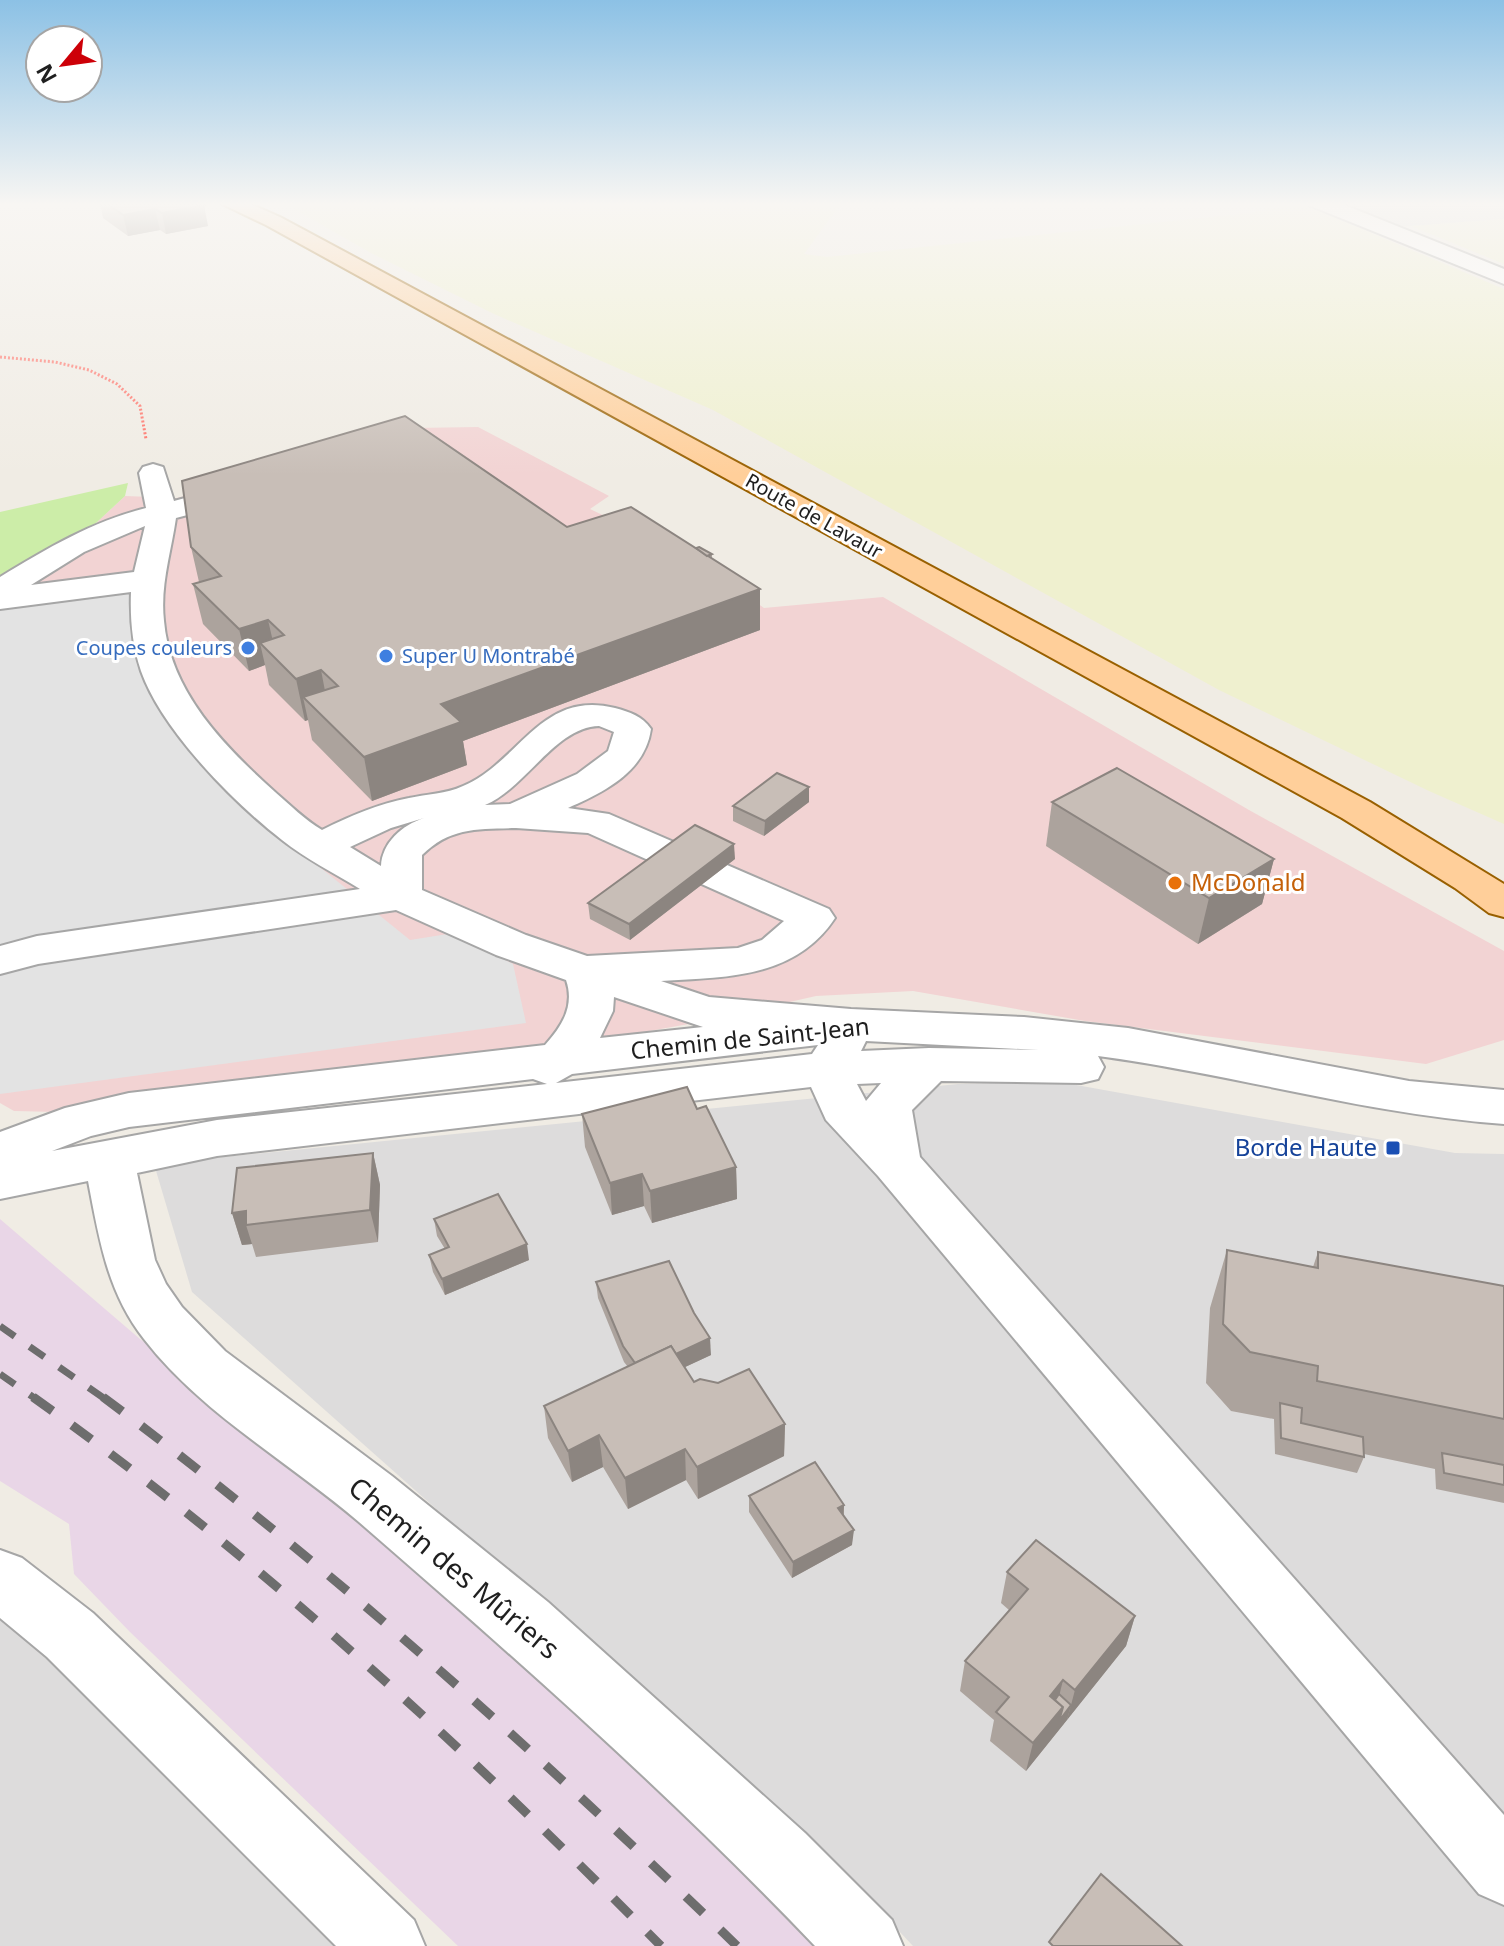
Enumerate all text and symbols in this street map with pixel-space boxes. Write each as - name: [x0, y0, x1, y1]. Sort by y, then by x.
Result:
- north arrow: [24, 24, 104, 104]
- text: N: [28, 59, 63, 89]
- street label: Route de Lavaur: [741, 467, 888, 564]
- place label: Coupes couleurs: [76, 634, 232, 661]
- marker: Coupes couleurs: [239, 639, 257, 657]
- place label: Super U Montrabé: [402, 642, 575, 669]
- marker: Super U Montrabé: [377, 647, 395, 665]
- place label: McDonald: [1191, 865, 1306, 898]
- marker: McDonald: [1166, 874, 1184, 892]
- street label: Chemin de Saint-Jean: [629, 1009, 871, 1066]
- place label: Borde Haute: [1235, 1130, 1377, 1163]
- marker: Borde Haute: [1384, 1139, 1402, 1157]
- street label: Chemin des Mûriers: [341, 1468, 568, 1667]

